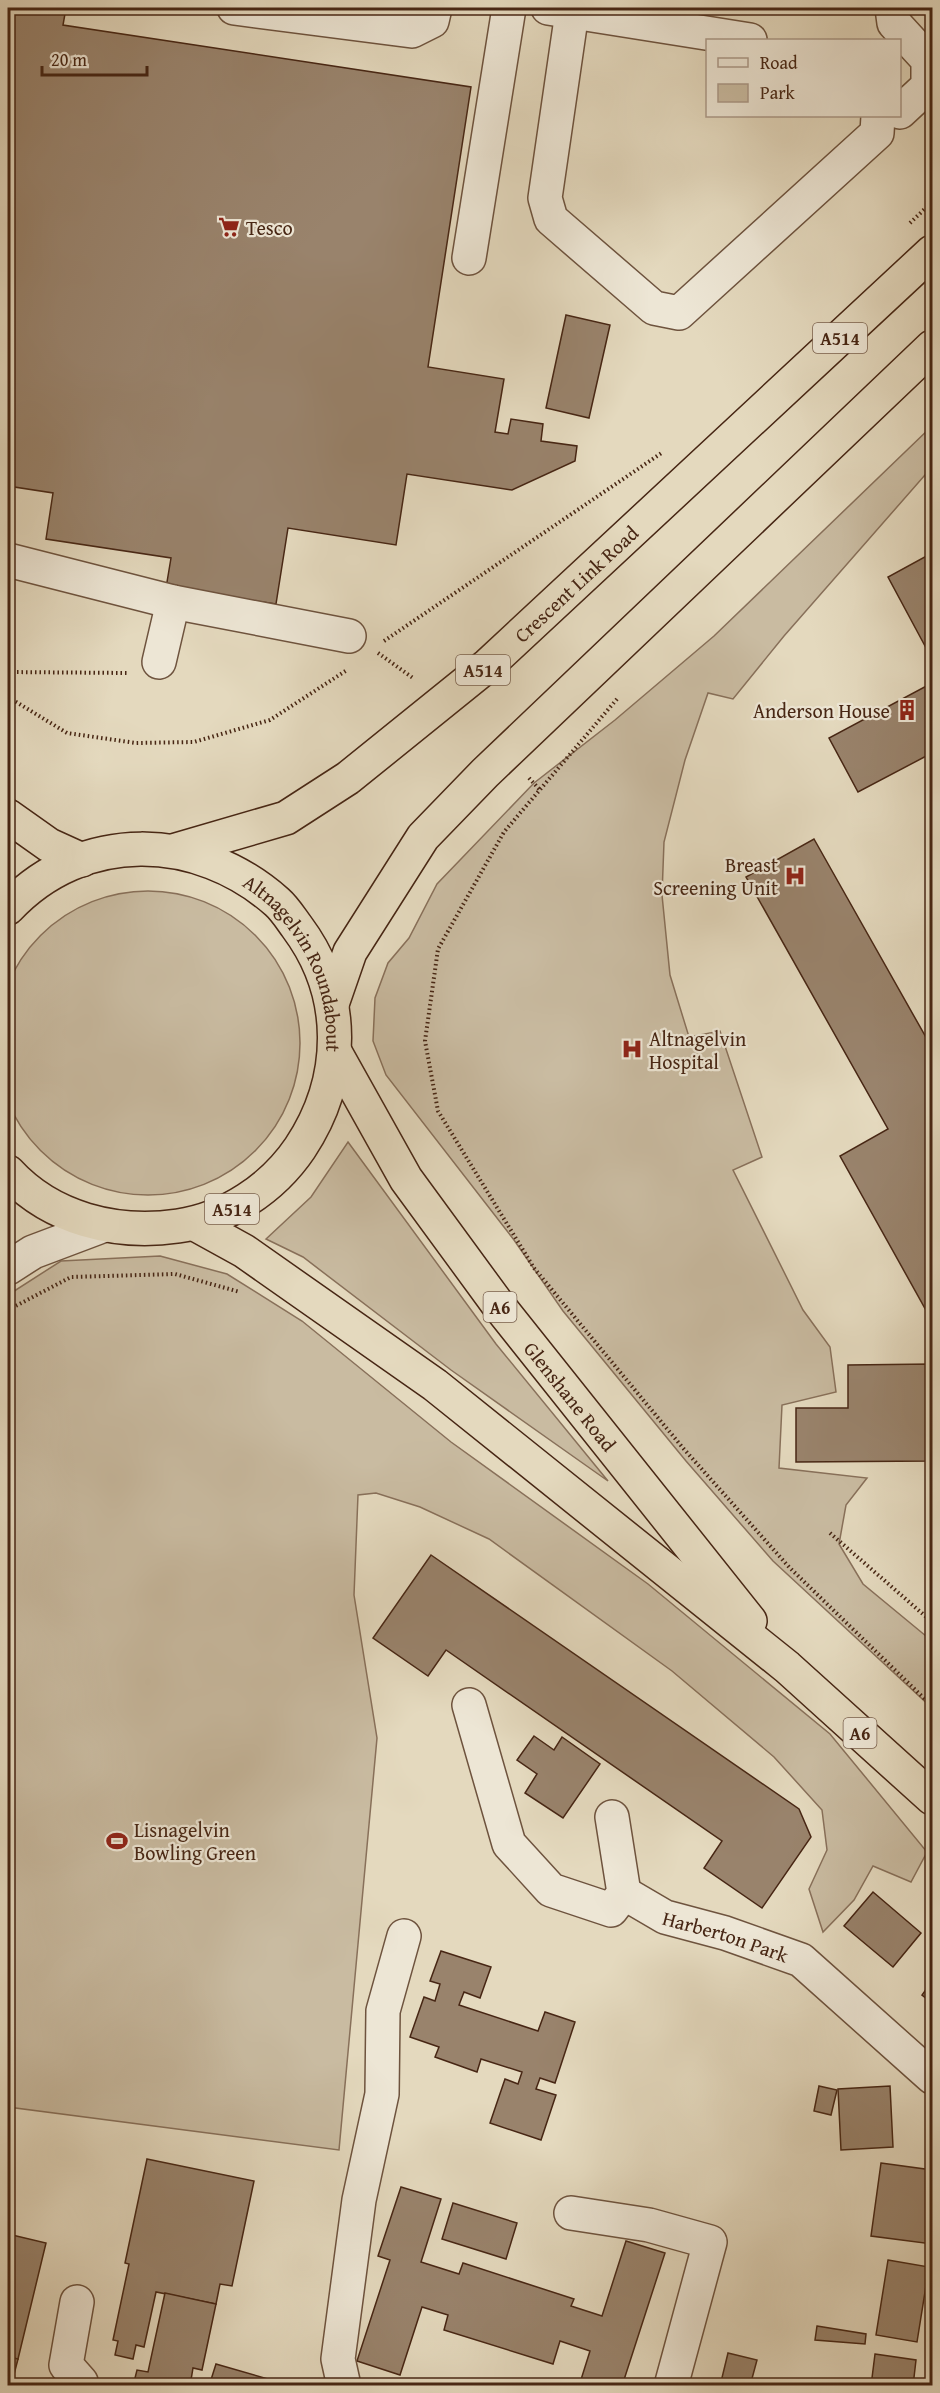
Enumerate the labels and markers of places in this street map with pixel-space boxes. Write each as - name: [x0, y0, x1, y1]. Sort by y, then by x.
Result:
- place label: Tesco: [246, 213, 293, 242]
- supermarket icon: Tesco: [217, 215, 241, 239]
- place label: Anderson House: [753, 696, 890, 725]
- building icon: Anderson House: [895, 698, 919, 722]
- place label: Breast Screening Unit: [653, 850, 778, 902]
- hospital icon: Breast Screening Unit: [783, 864, 807, 888]
- place label: Altnagelvin Hospital: [649, 1024, 746, 1076]
- hospital icon: Altnagelvin Hospital: [620, 1037, 644, 1061]
- place label: Lisnagelvin Bowling Green: [134, 1815, 256, 1867]
- sports icon: Lisnagelvin Bowling Green: [105, 1829, 129, 1853]

